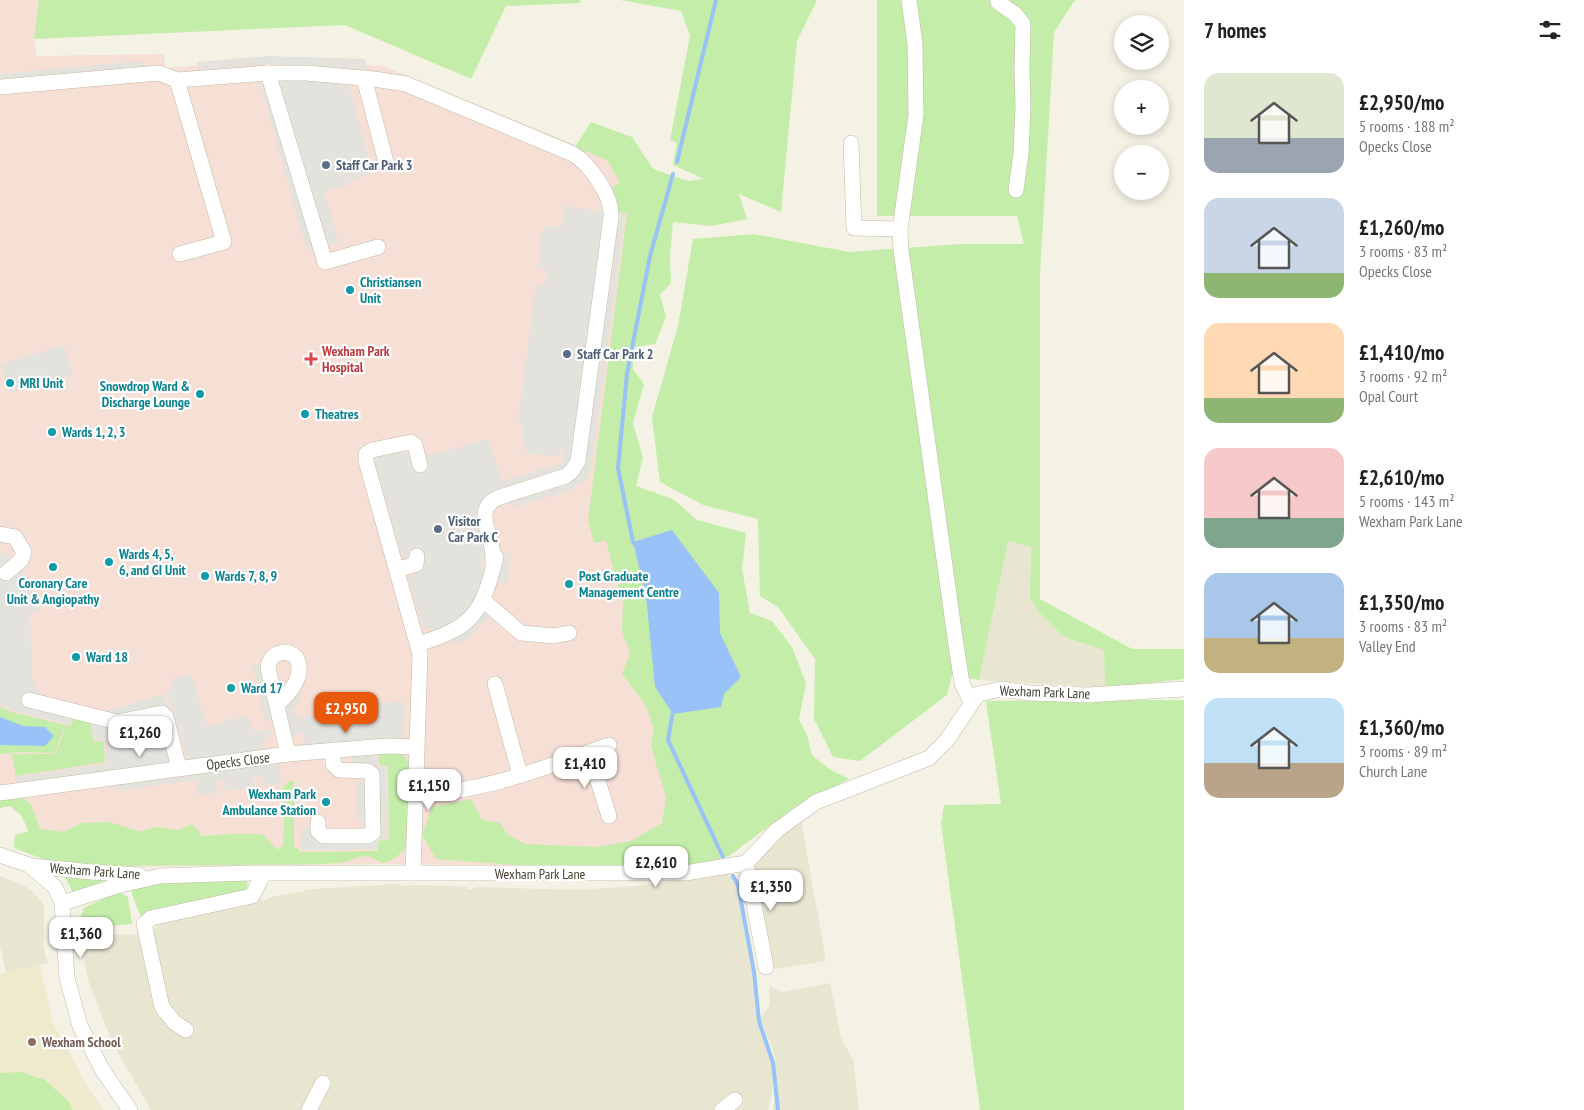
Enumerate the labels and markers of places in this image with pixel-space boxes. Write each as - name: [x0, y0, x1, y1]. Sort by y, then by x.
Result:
- place label: Staff Car Park 3: [336, 156, 412, 174]
- marker: Staff Car Park 3: [320, 159, 332, 171]
- place label: Christiansen Unit: [360, 273, 421, 307]
- marker: Christiansen Unit: [344, 284, 356, 296]
- place label: Wexham Park Hospital: [321, 342, 390, 376]
- place label: Staff Car Park 2: [577, 345, 653, 363]
- marker: Staff Car Park 2: [561, 348, 573, 360]
- marker: Wexham Park Hospital: [304, 352, 318, 366]
- place label: MRI Unit: [20, 374, 63, 392]
- marker: MRI Unit: [4, 377, 16, 389]
- place label: Snowdrop Ward & Discharge Lounge: [100, 377, 190, 411]
- marker: Snowdrop Ward & Discharge Lounge: [194, 388, 206, 400]
- place label: Theatres: [315, 405, 359, 423]
- marker: Theatres: [299, 408, 311, 420]
- place label: Wards 1, 2, 3: [61, 423, 126, 441]
- marker: Wards 1, 2, 3: [46, 426, 58, 438]
- place label: Visitor Car Park C: [447, 512, 498, 546]
- marker: Visitor Car Park C: [432, 523, 444, 535]
- place label: Wards 4, 5, 6, and GI Unit: [118, 545, 186, 579]
- marker: Wards 4, 5, 6, and GI Unit: [103, 556, 115, 568]
- marker: Coronary Care Unit & Angiopathy: [47, 561, 59, 573]
- place label: Wards 7, 8, 9: [214, 567, 277, 585]
- place label: Post Graduate Management Centre: [579, 567, 679, 601]
- marker: Wards 7, 8, 9: [199, 570, 211, 582]
- place label: Coronary Care Unit & Angiopathy: [7, 574, 100, 608]
- marker: Post Graduate Management Centre: [563, 578, 575, 590]
- place label: Ward 18: [85, 648, 128, 666]
- marker: Ward 18: [70, 651, 82, 663]
- place label: Ward 17: [240, 679, 283, 697]
- marker: Ward 17: [225, 682, 237, 694]
- pin: £2,950: [305, 692, 387, 734]
- pin: £1,260: [99, 716, 181, 758]
- pin: £1,410: [544, 746, 626, 789]
- pin: £1,150: [388, 768, 470, 811]
- place label: Wexham Park Ambulance Station: [221, 785, 316, 819]
- marker: Wexham Park Ambulance Station: [320, 796, 332, 808]
- pin: £2,610: [615, 846, 697, 888]
- pin: £1,350: [730, 870, 812, 912]
- pin: £1,360: [40, 916, 122, 959]
- place label: Wexham School: [41, 1033, 121, 1051]
- marker: Wexham School: [26, 1036, 38, 1048]

